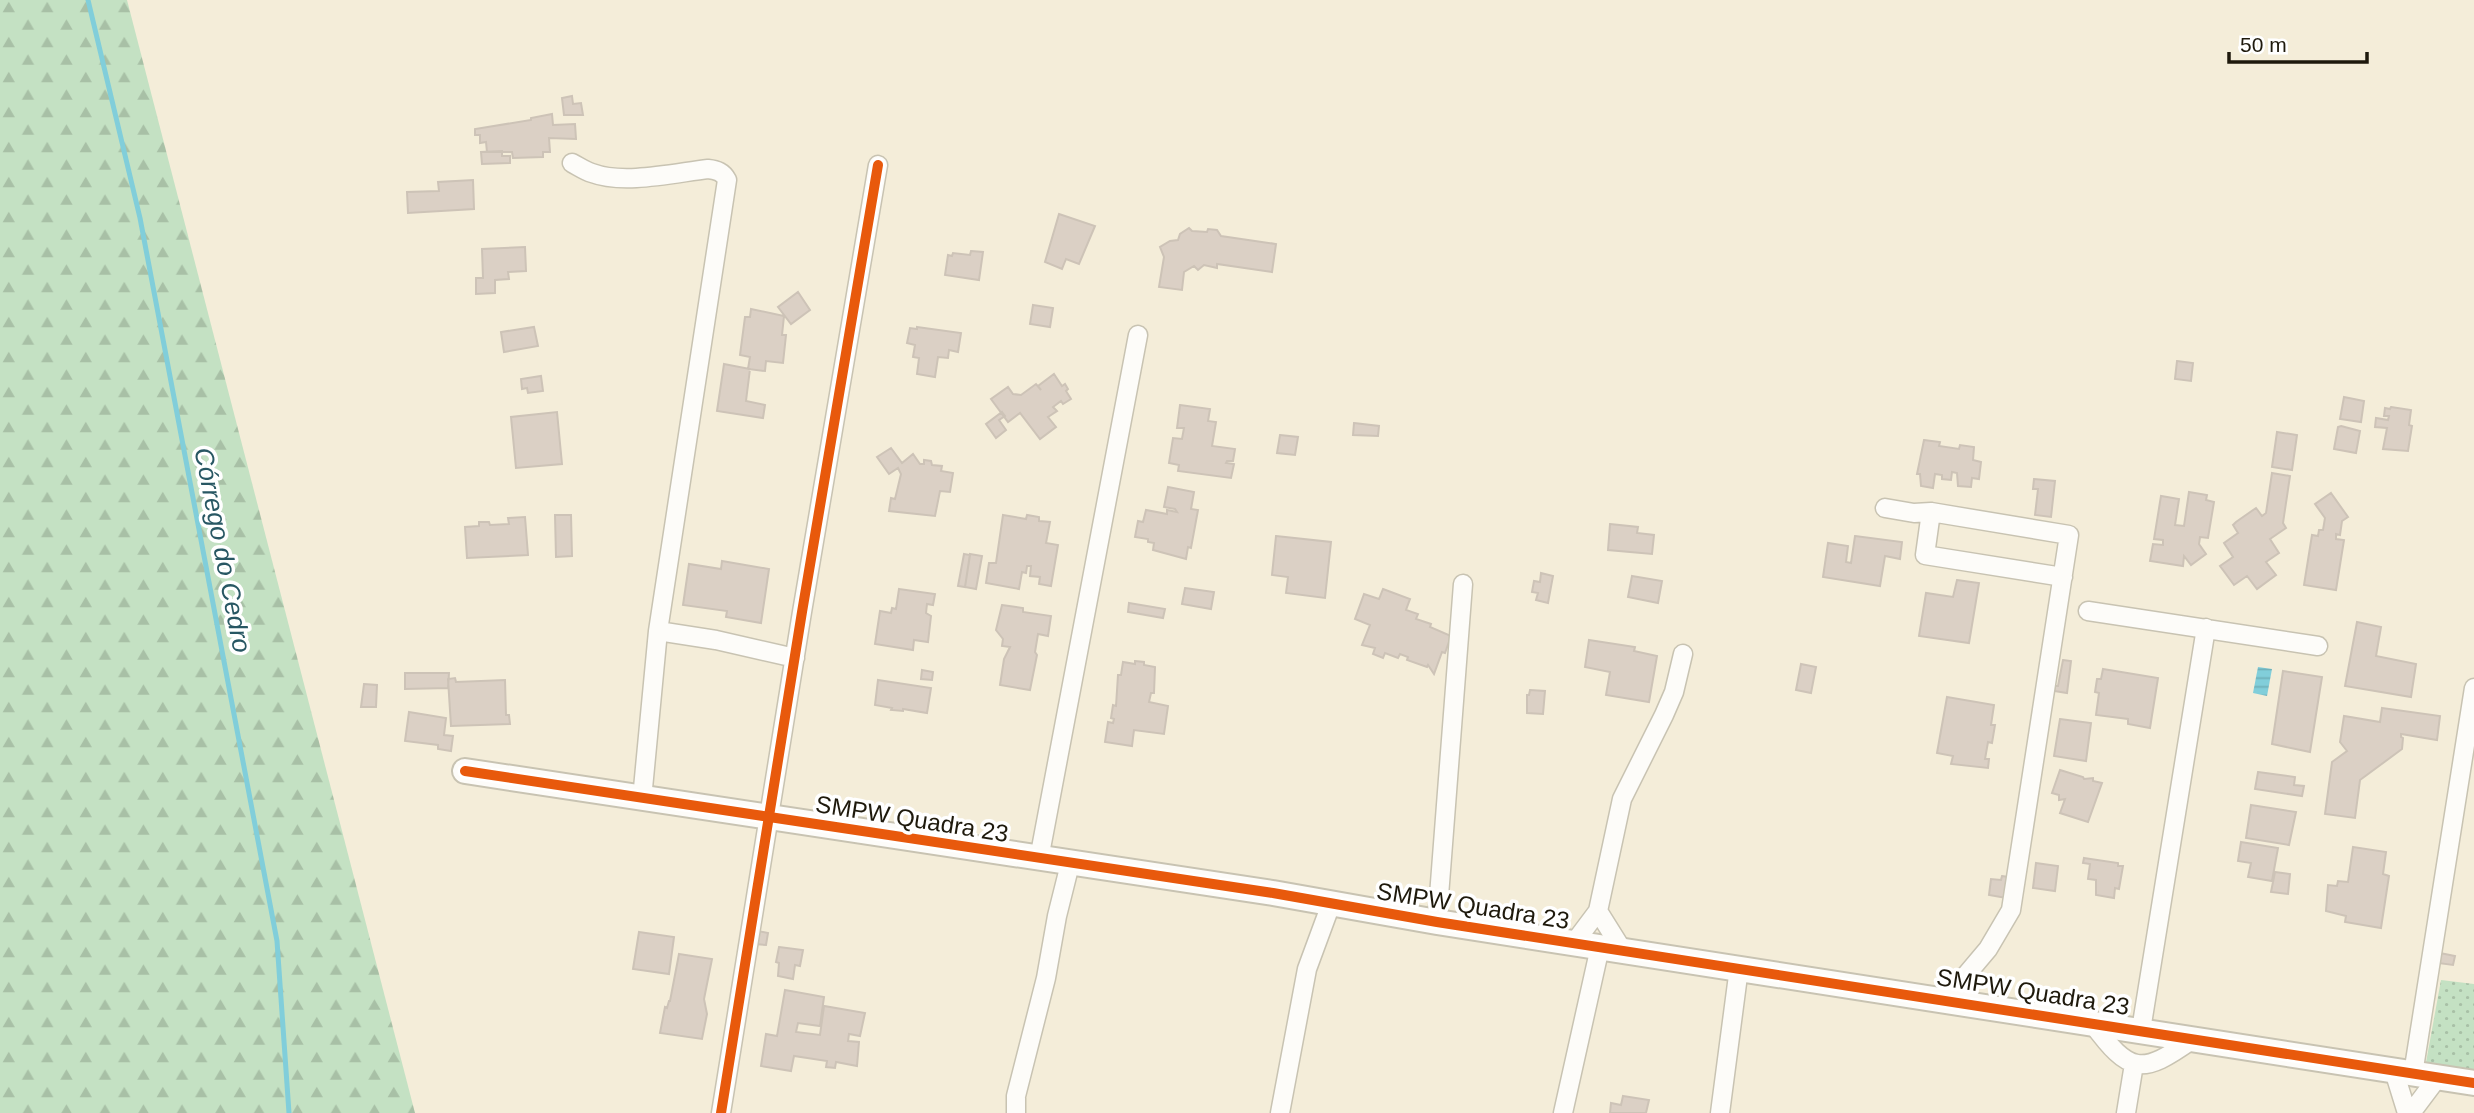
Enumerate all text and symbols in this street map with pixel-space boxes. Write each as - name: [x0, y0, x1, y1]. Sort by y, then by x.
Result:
- scale bar: [2229, 21, 2367, 65]
- text: 50 m: [2240, 33, 2287, 56]
- water label: Córrego do Cedro: [188, 445, 258, 655]
- street label: SMPW Quadra 23: [814, 790, 1010, 847]
- street label: SMPW Quadra 23: [1375, 877, 1571, 934]
- street label: SMPW Quadra 23: [1935, 963, 2131, 1020]

